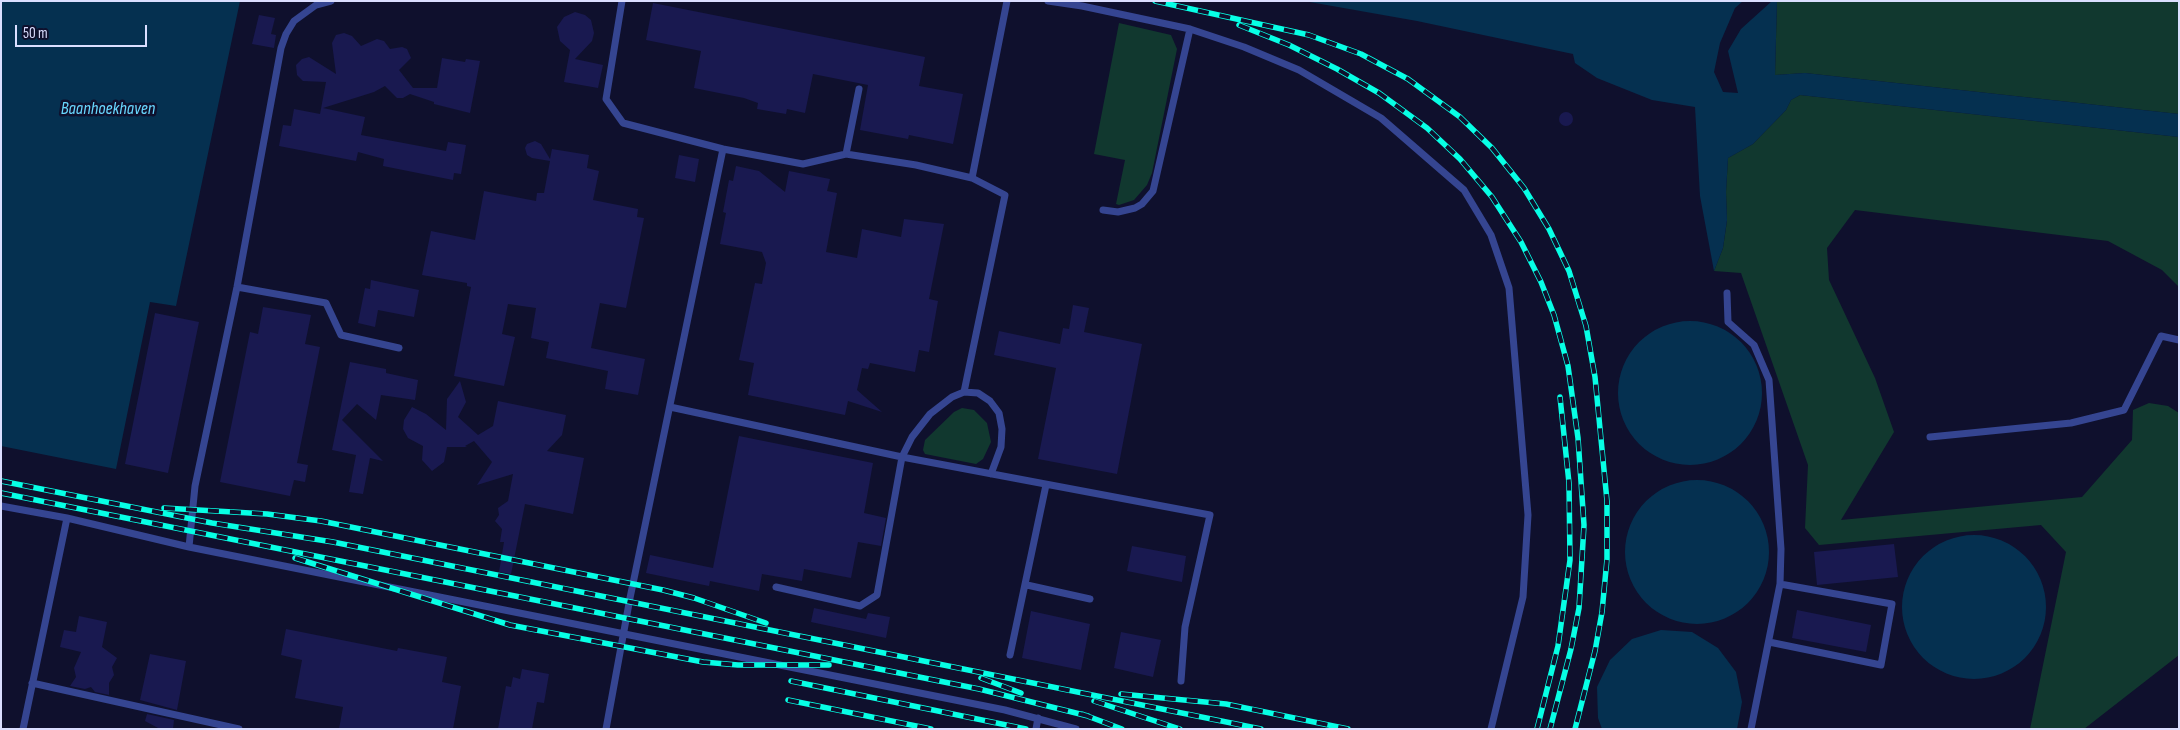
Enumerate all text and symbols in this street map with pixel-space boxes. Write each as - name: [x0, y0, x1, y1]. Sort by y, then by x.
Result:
- scale bar: [18, 15, 150, 47]
- text: 50 m: [23, 24, 48, 43]
- water label: Baanhoekhaven: [61, 98, 155, 120]

